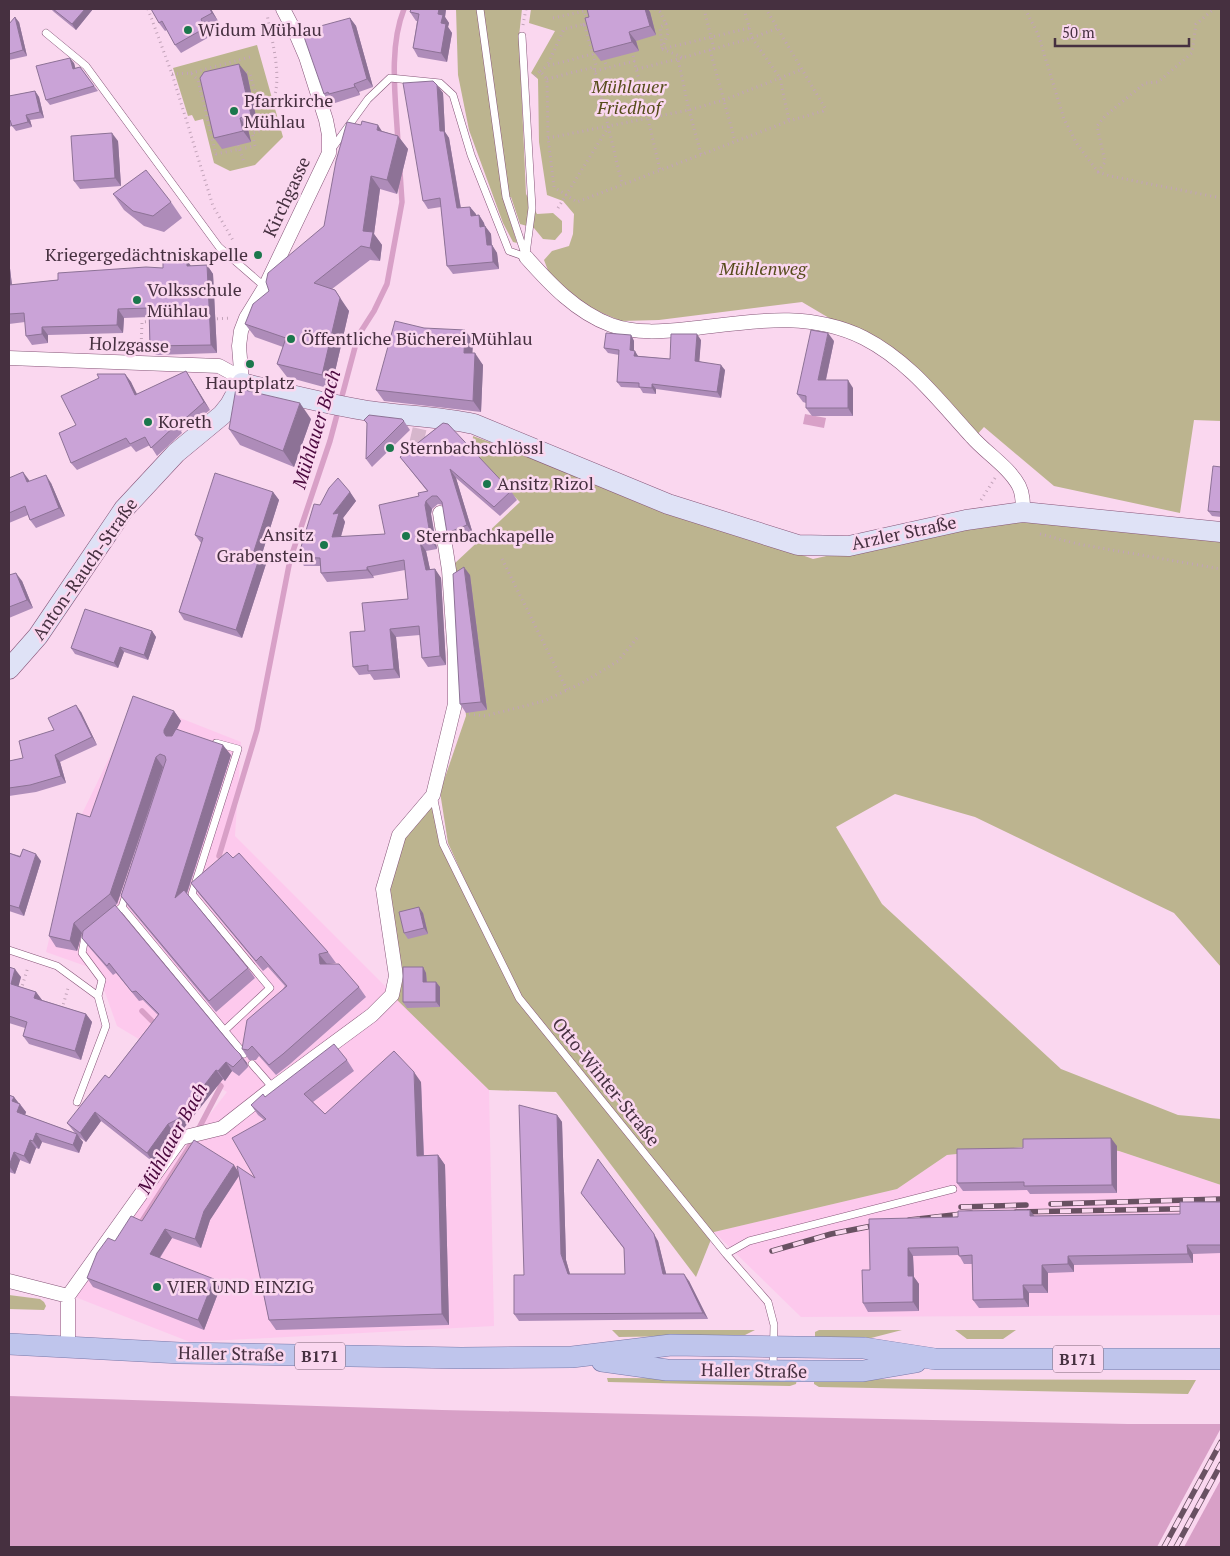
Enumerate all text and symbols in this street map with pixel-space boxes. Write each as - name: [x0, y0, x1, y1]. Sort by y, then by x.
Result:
- scale bar: [1055, 15, 1189, 47]
- place label: Widum Mühlau: [198, 17, 322, 41]
- text: 50 m: [1062, 22, 1095, 42]
- marker: Widum Mühlau: [182, 24, 194, 36]
- park label: Mühlauer Friedhof: [591, 74, 667, 119]
- place label: Pfarrkirche Mühlau: [244, 88, 333, 133]
- marker: Pfarrkirche Mühlau: [228, 105, 240, 117]
- street label: Kirchgasse: [257, 152, 315, 241]
- place label: Kriegergedächtniskapelle: [45, 242, 248, 266]
- marker: Kriegergedächtniskapelle: [252, 249, 264, 261]
- park label: Mühlenweg: [718, 256, 808, 280]
- place label: Volksschule Mühlau: [147, 277, 242, 322]
- marker: Volksschule Mühlau: [131, 294, 143, 306]
- place label: Öffentliche Bücherei Mühlau: [301, 326, 532, 350]
- street label: Holzgasse: [89, 331, 170, 357]
- marker: Öffentliche Bücherei Mühlau: [285, 333, 297, 345]
- marker: Hauptplatz: [244, 358, 256, 370]
- water label: Mühlauer Bach: [285, 366, 345, 492]
- place label: Hauptplatz: [205, 370, 295, 394]
- place label: Koreth: [158, 409, 212, 433]
- marker: Koreth: [142, 416, 154, 428]
- place label: Sternbachschlössl: [400, 435, 544, 459]
- marker: Sternbachschlössl: [384, 442, 396, 454]
- place label: Ansitz Rizol: [497, 471, 594, 495]
- marker: Ansitz Rizol: [481, 478, 493, 490]
- street label: Anton-Rauch-Straße: [26, 493, 142, 644]
- street label: Arzler Straße: [849, 509, 958, 555]
- place label: Ansitz Grabenstein: [216, 522, 314, 567]
- place label: Sternbachkapelle: [416, 523, 554, 547]
- marker: Sternbachkapelle: [400, 530, 412, 542]
- marker: Ansitz Grabenstein: [318, 539, 330, 551]
- street label: Otto-Winter-Straße: [547, 1012, 666, 1151]
- water label: Mühlauer Bach: [130, 1078, 212, 1199]
- place label: VIER UND EINZIG: [167, 1274, 315, 1298]
- marker: VIER UND EINZIG: [151, 1281, 163, 1293]
- street label: Haller Straße: [178, 1340, 284, 1366]
- road number: B171: [295, 1342, 345, 1370]
- road number: B171: [1053, 1346, 1103, 1372]
- street label: Haller Straße: [701, 1357, 807, 1383]

